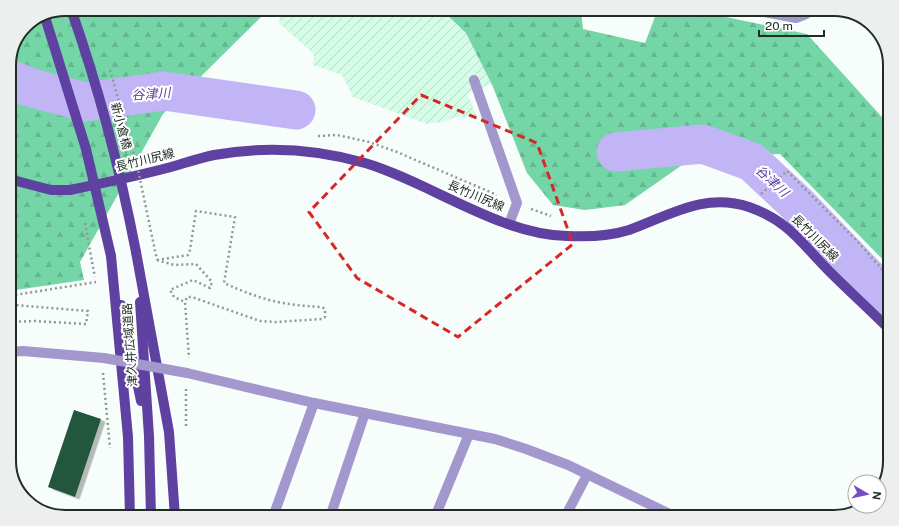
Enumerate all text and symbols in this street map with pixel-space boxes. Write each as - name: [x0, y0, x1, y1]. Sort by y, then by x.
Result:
- scale bar: [759, 12, 824, 38]
- text: 20 m: [765, 19, 793, 33]
- water label: 谷津川: [131, 85, 173, 103]
- street label: 新小倉橋: [108, 101, 134, 151]
- street label: 長竹川尻線: [114, 146, 176, 174]
- water label: 谷津川: [753, 162, 793, 201]
- street label: 長竹川尻線: [446, 178, 506, 214]
- street label: 長竹川尻線: [789, 212, 841, 264]
- street label: 津久井広域道路: [120, 303, 140, 387]
- north arrow: [847, 474, 887, 514]
- text: N: [870, 490, 883, 501]

